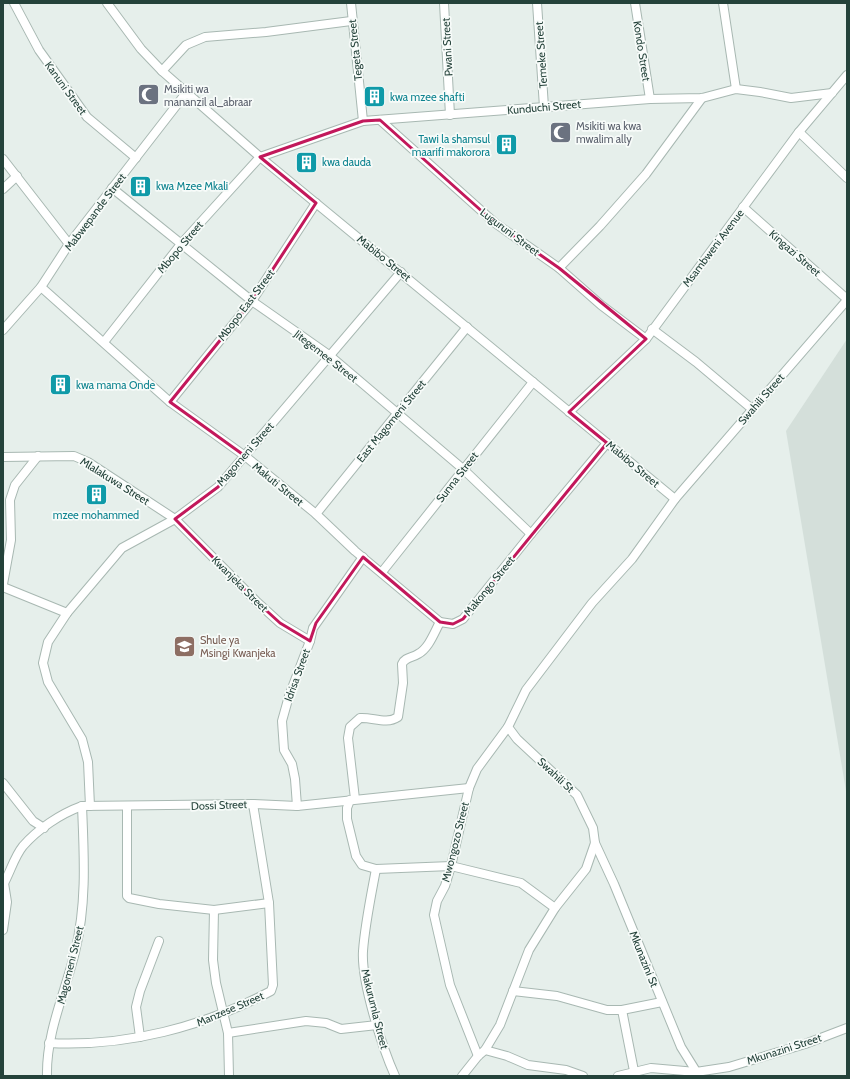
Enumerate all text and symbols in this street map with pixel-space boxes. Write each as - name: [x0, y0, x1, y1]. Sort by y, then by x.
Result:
- street label: Pwani Street: [438, 17, 456, 77]
- street label: Tegeta Street: [345, 18, 365, 81]
- street label: Kondo Street: [630, 20, 654, 82]
- street label: Temeke Street: [532, 21, 550, 89]
- street label: Kanuni Street: [42, 59, 90, 118]
- mosque icon: Msikiti wa mananzil al_abraar: [135, 82, 161, 108]
- place label: Msikiti wa mananzil al_abraar: [164, 82, 253, 109]
- building icon: kwa mzee shafti: [361, 84, 387, 110]
- place label: kwa mzee shafti: [390, 90, 464, 104]
- street label: Kunduchi Street: [507, 97, 582, 117]
- mosque icon: Msikiti wa kwa mwalim ally: [548, 119, 574, 145]
- place label: Msikiti wa kwa mwalim ally: [576, 119, 642, 146]
- place label: Tawi la shamsul maarifi makorora: [412, 132, 491, 159]
- building icon: Tawi la shamsul maarifi makorora: [493, 132, 519, 158]
- building icon: kwa dauda: [294, 149, 320, 175]
- place label: kwa dauda: [322, 155, 372, 169]
- street label: Mabwepande Street: [61, 170, 129, 254]
- building icon: kwa Mzee Mkali: [128, 173, 154, 199]
- place label: kwa Mzee Mkali: [156, 179, 228, 193]
- street label: Luguruni Street: [477, 205, 543, 259]
- street label: Msambweni Avenue: [679, 206, 747, 290]
- street label: Mbopo Street: [154, 218, 206, 276]
- street label: Kingazi Street: [766, 227, 824, 279]
- street label: Mabibo Street: [354, 232, 414, 284]
- street label: Mbopo East Street: [215, 266, 278, 344]
- street label: Jitegemee Street: [291, 326, 361, 385]
- street label: Swahili Street: [735, 370, 787, 428]
- building icon: kwa mama Onde: [47, 372, 73, 398]
- street label: East Magomeni Street: [353, 377, 429, 465]
- place label: kwa mama Onde: [76, 378, 156, 392]
- street label: Magomeni Street: [213, 419, 277, 489]
- street label: Mabibo Street: [603, 438, 663, 491]
- street label: Sunna Street: [433, 449, 481, 505]
- street label: Mlalakuwa Street: [78, 454, 153, 508]
- street label: Makuti Street: [250, 459, 307, 509]
- building icon: mzee mohammed: [83, 482, 109, 508]
- place label: mzee mohammed: [53, 508, 139, 522]
- street label: Kwanjeka Street: [209, 553, 271, 615]
- street label: Makongo Street: [460, 553, 518, 619]
- school or university icon: Shule ya Msingi Kwanjeka: [171, 633, 197, 659]
- place label: Shule ya Msingi Kwanjeka: [200, 633, 276, 660]
- street label: Idrisa Street: [281, 646, 313, 703]
- street label: Swahili St: [535, 754, 578, 796]
- street label: Dossi Street: [191, 797, 248, 813]
- street label: Mwongozo Street: [438, 800, 472, 884]
- street label: Magomeni Street: [54, 924, 87, 1006]
- street label: Mkunazini St: [626, 929, 662, 989]
- street label: Makurumla Street: [358, 967, 392, 1051]
- street label: Manzese Street: [194, 988, 266, 1029]
- street label: Mkunazini Street: [745, 1030, 823, 1068]

